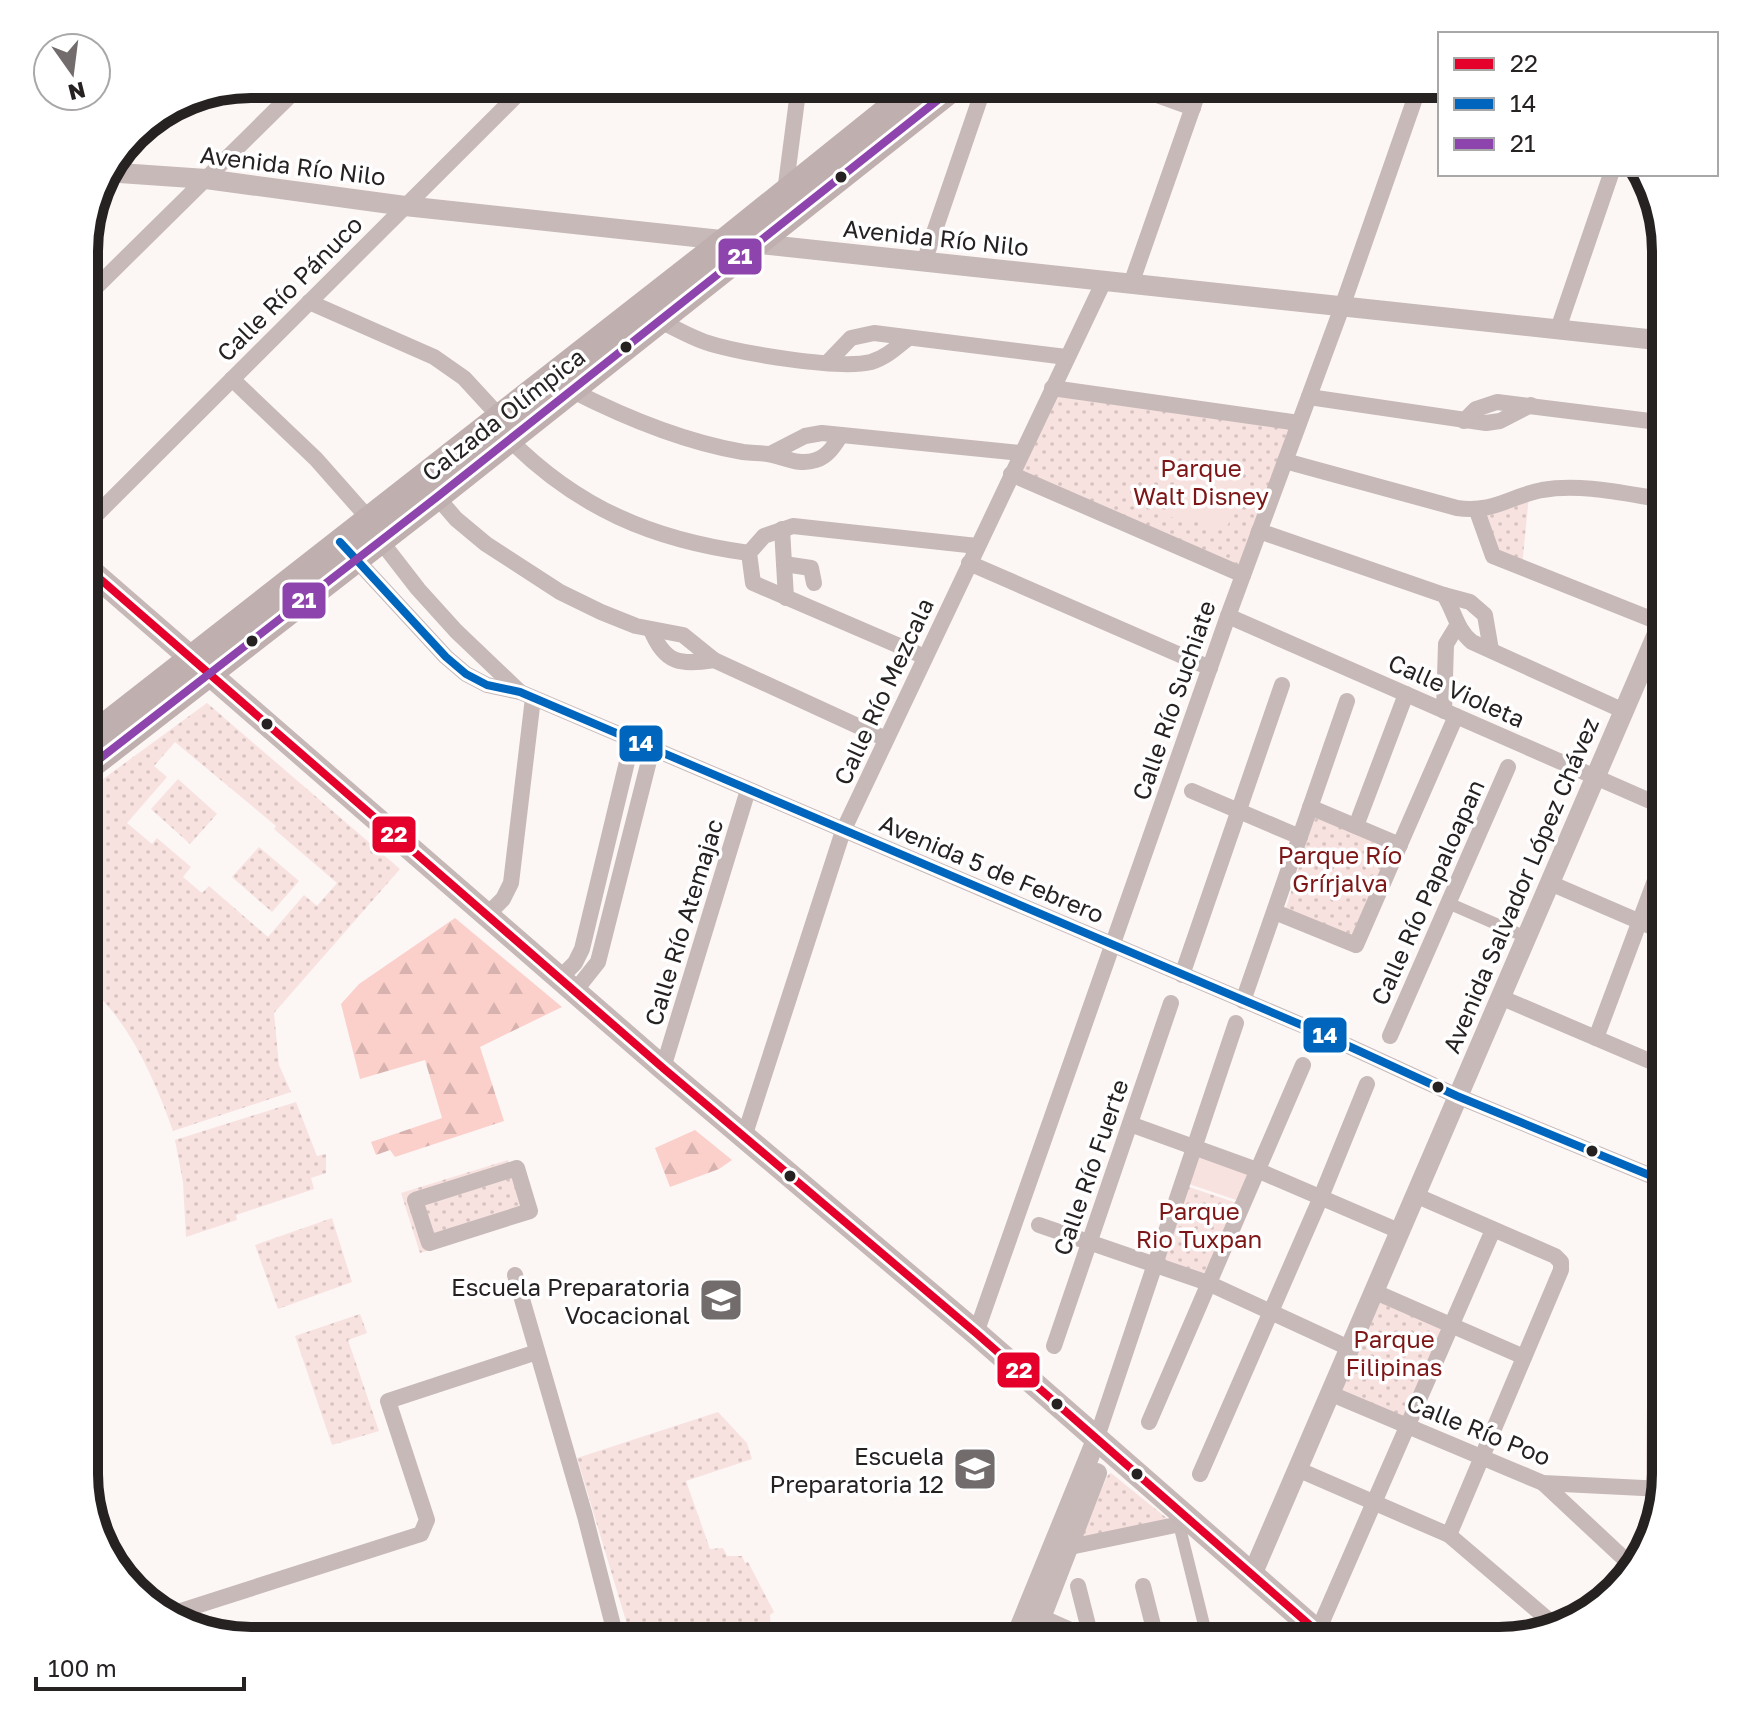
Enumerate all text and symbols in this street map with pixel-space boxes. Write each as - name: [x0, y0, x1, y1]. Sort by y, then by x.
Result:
- north arrow: [32, 32, 112, 112]
- legend: [1438, 32, 1718, 176]
- text: 22: [1510, 48, 1538, 77]
- text: N: [66, 77, 88, 107]
- text: 14: [1510, 88, 1536, 117]
- text: 21: [1510, 128, 1536, 157]
- street label: Avenida Río Nilo: [199, 139, 387, 191]
- unlabelled marker: [833, 169, 849, 185]
- street label: Calle Río Pánuco: [210, 209, 368, 367]
- street label: Avenida Río Nilo: [842, 213, 1030, 261]
- line badge: 21: [717, 237, 763, 276]
- text: 21: [728, 242, 752, 269]
- unlabelled marker: [618, 339, 634, 355]
- street label: Calzada Olímpica: [416, 341, 590, 487]
- park label: Parque Walt Disney: [1133, 453, 1269, 510]
- line badge: 21: [281, 581, 327, 620]
- text: 21: [292, 586, 316, 613]
- street label: Calle Río Mezcala: [827, 593, 939, 789]
- street label: Calle Río Suchiate: [1125, 596, 1221, 804]
- unlabelled marker: [244, 633, 260, 649]
- street label: Calle Violeta: [1384, 647, 1530, 733]
- street label: Avenida Salvador López Chávez: [1436, 713, 1604, 1057]
- unlabelled marker: [259, 716, 275, 732]
- line badge: 14: [618, 724, 664, 763]
- text: 14: [628, 729, 654, 756]
- street label: Calle Río Papaloapan: [1364, 775, 1490, 1009]
- street label: Avenida 5 de Febrero: [875, 808, 1109, 928]
- line badge: 22: [371, 815, 417, 854]
- street label: Calle Río Atemajac: [638, 815, 728, 1029]
- text: 22: [381, 820, 407, 847]
- park label: Parque Río Grírjalva: [1278, 840, 1402, 897]
- line badge: 14: [1302, 1016, 1348, 1054]
- text: 14: [1312, 1021, 1338, 1048]
- street label: Calle Río Fuerte: [1046, 1075, 1134, 1259]
- unlabelled marker: [1430, 1079, 1446, 1095]
- unlabelled marker: [1584, 1143, 1600, 1159]
- unlabelled marker: [782, 1168, 798, 1184]
- park label: Parque Rio Tuxpan: [1136, 1196, 1262, 1253]
- place label: Escuela Preparatoria Vocacional: [451, 1272, 690, 1329]
- school or university icon: Escuela Preparatoria Vocacional: [697, 1276, 745, 1324]
- park label: Parque Filipinas: [1345, 1324, 1443, 1381]
- line badge: 22: [996, 1351, 1041, 1389]
- text: 22: [1006, 1356, 1032, 1383]
- street label: Calle Río Poo: [1403, 1387, 1555, 1471]
- unlabelled marker: [1049, 1396, 1065, 1412]
- place label: Escuela Preparatoria 12: [770, 1441, 944, 1498]
- school or university icon: Escuela Preparatoria 12: [951, 1445, 999, 1493]
- unlabelled marker: [1129, 1466, 1145, 1482]
- scale bar: [36, 1641, 244, 1691]
- text: 100 m: [48, 1653, 117, 1682]

